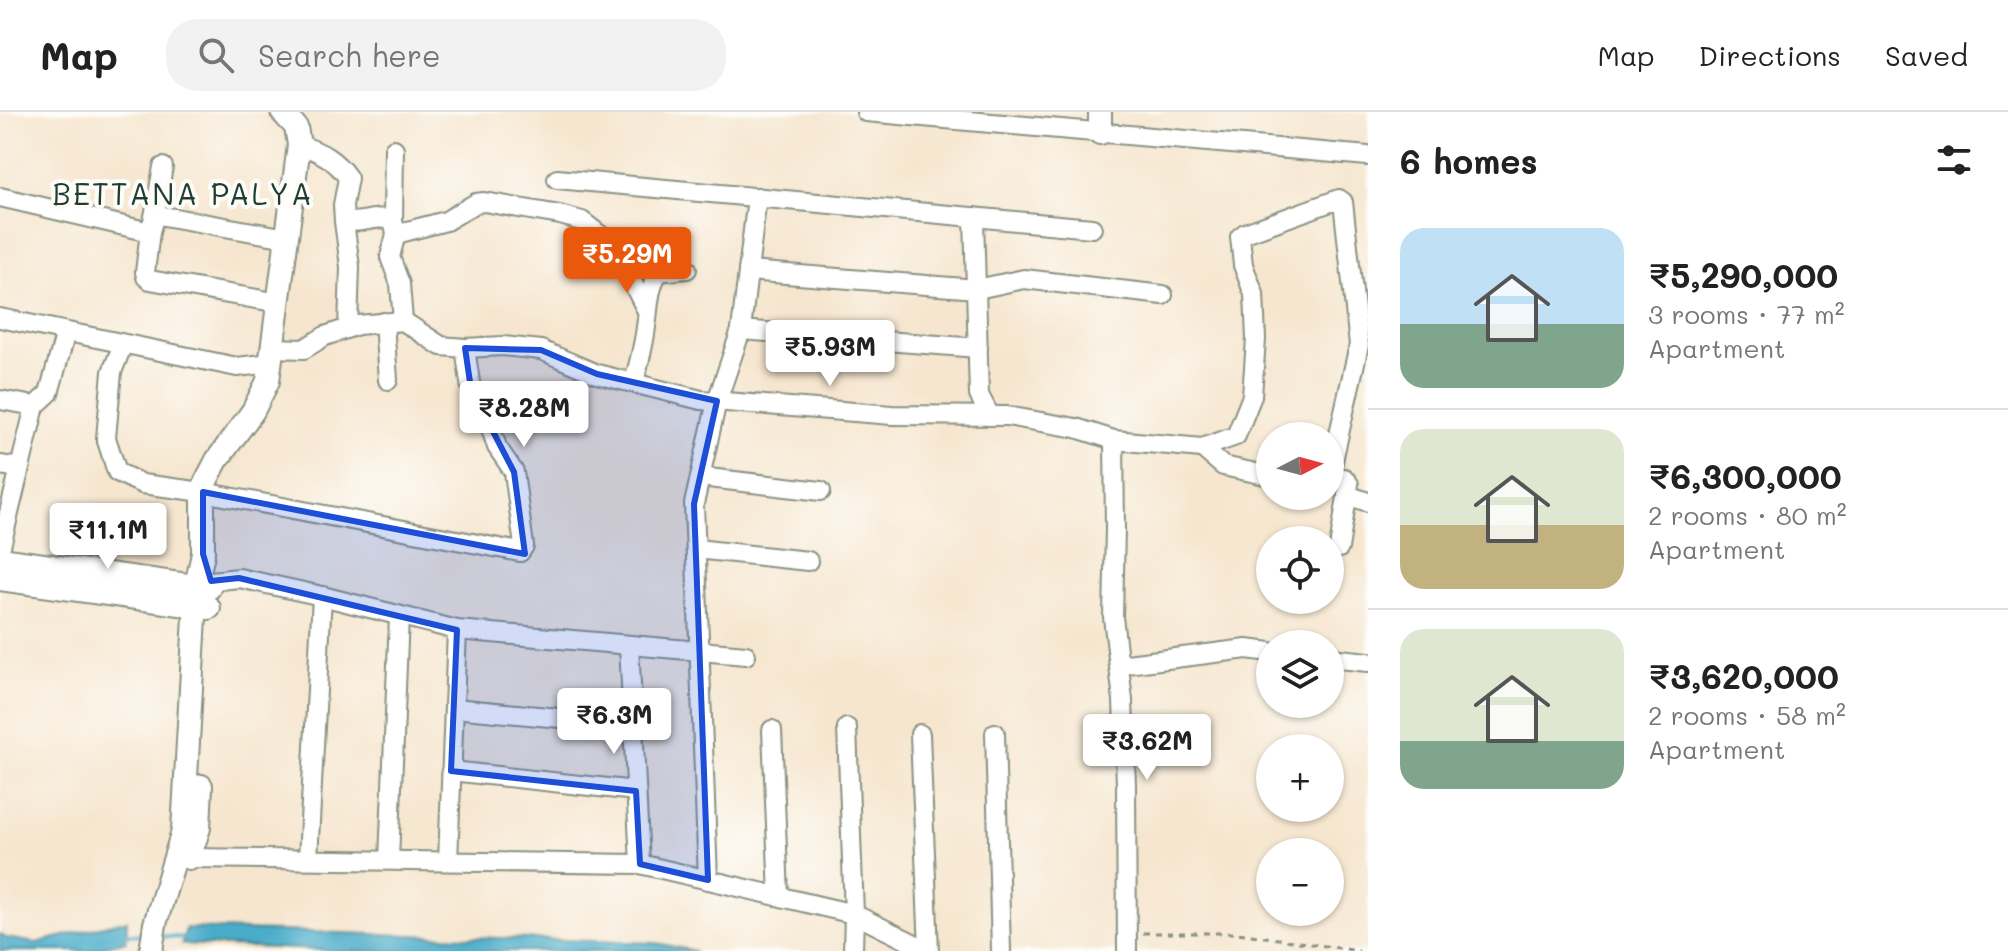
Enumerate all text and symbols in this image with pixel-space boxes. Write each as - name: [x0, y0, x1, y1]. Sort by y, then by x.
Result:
- search box: [166, 19, 726, 91]
- text: Map: [40, 30, 118, 80]
- icon: search: [194, 33, 238, 77]
- text: Search here: [258, 35, 441, 75]
- text: Map: [1598, 37, 1655, 73]
- text: Directions: [1699, 37, 1841, 73]
- text: Saved: [1885, 37, 1968, 73]
- text: 6 homes: [1400, 138, 1538, 183]
- icon: filters: [1932, 138, 1976, 182]
- district label: BETTANA PALYA: [52, 173, 314, 213]
- pin: ₹5.29M: [562, 227, 692, 295]
- text: ₹5.29M: [581, 236, 673, 270]
- text: ₹5,290,000: [1648, 252, 1838, 297]
- icon: home: [1464, 260, 1560, 356]
- text: 3 rooms · 77 m²: [1648, 297, 1845, 331]
- pin: ₹5.93M: [765, 320, 895, 388]
- text: ₹5.93M: [784, 329, 876, 363]
- text: Apartment: [1648, 331, 1785, 365]
- pin: ₹8.28M: [459, 381, 589, 449]
- text: ₹8.28M: [477, 390, 571, 424]
- north arrow: [1256, 422, 1344, 510]
- map controls: [1256, 422, 1344, 926]
- text: ₹6,300,000: [1648, 453, 1842, 498]
- icon: home: [1464, 461, 1560, 557]
- text: 2 rooms · 80 m²: [1648, 498, 1847, 532]
- pin: ₹11.1M: [43, 503, 173, 571]
- text: ₹11.1M: [68, 512, 148, 546]
- button: locate: [1256, 526, 1344, 614]
- text: Apartment: [1648, 532, 1785, 566]
- button: layers: [1256, 630, 1344, 718]
- text: ₹3,620,000: [1648, 653, 1839, 698]
- icon: home: [1464, 661, 1560, 757]
- pin: ₹6.3M: [558, 688, 670, 756]
- text: ₹6.3M: [575, 697, 653, 731]
- text: 2 rooms · 58 m²: [1648, 698, 1846, 732]
- pin: ₹3.62M: [1082, 714, 1212, 782]
- text: ₹3.62M: [1101, 723, 1193, 757]
- text: Apartment: [1648, 732, 1785, 766]
- button: +: [1256, 734, 1344, 822]
- button: −: [1256, 838, 1344, 926]

